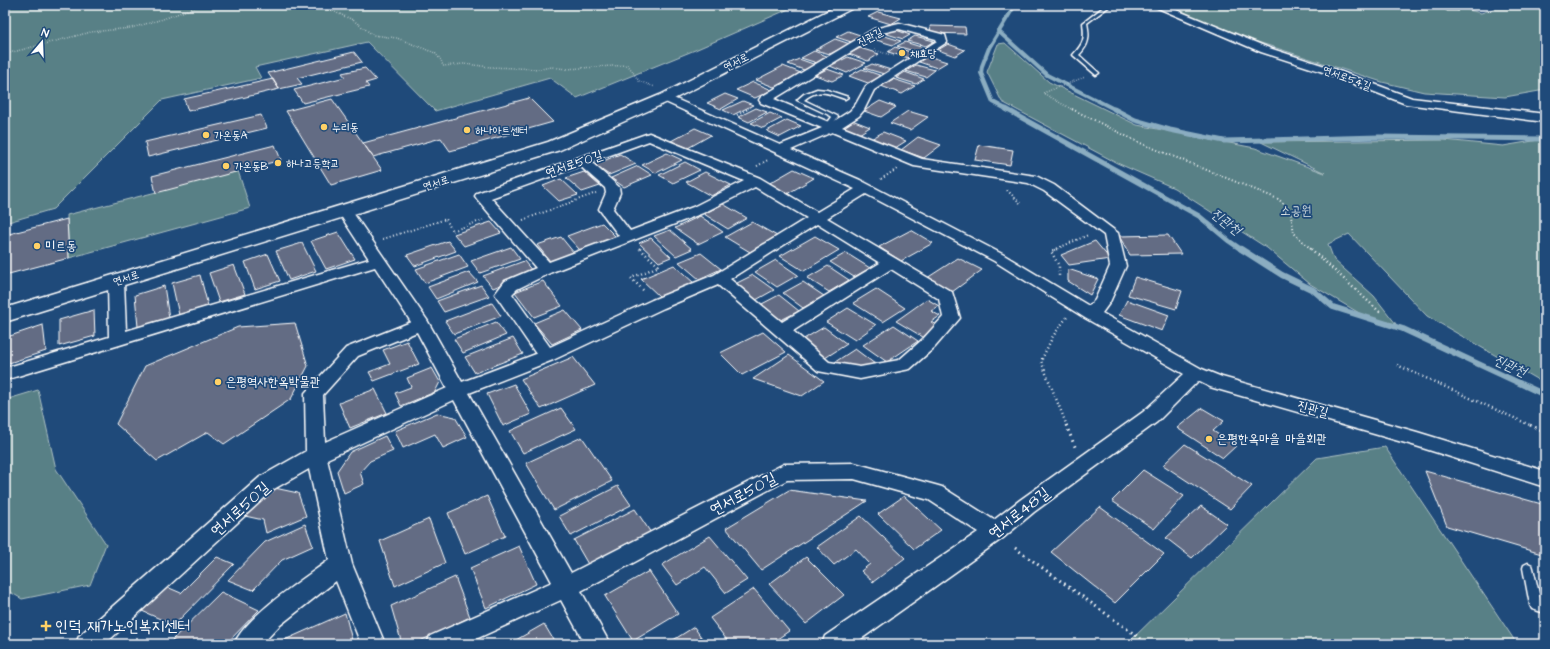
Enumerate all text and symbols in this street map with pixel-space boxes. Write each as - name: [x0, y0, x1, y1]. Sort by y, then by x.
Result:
- north arrow: [22, 22, 62, 62]
- street label: 진관길: [855, 24, 885, 50]
- text: N: [39, 25, 51, 41]
- place label: 채효당: [910, 46, 937, 61]
- marker: 채효당: [897, 48, 907, 58]
- street label: 연서로: [721, 49, 751, 75]
- street label: 연서로54길: [1321, 62, 1374, 94]
- place label: 누리동: [332, 120, 359, 135]
- marker: 누리동: [319, 122, 329, 132]
- place label: 하나아트센터: [475, 123, 528, 138]
- marker: 하나아트센터: [462, 125, 472, 135]
- place label: 가온동A: [214, 128, 248, 143]
- marker: 가온동A: [201, 130, 211, 140]
- street label: 연서로50길: [543, 146, 605, 182]
- place label: 하나고등학교: [286, 156, 339, 171]
- marker: 하나고등학교: [273, 158, 283, 168]
- place label: 가온동B: [234, 159, 269, 174]
- marker: 가온동B: [221, 161, 231, 171]
- street label: 연서로: [421, 172, 451, 194]
- park label: 소공원: [1280, 202, 1312, 220]
- water label: 진관천: [1207, 204, 1247, 241]
- place label: 미르동: [45, 237, 76, 255]
- marker: 미르동: [32, 241, 42, 251]
- street label: 연서로: [111, 267, 141, 289]
- water label: 진관천: [1490, 350, 1531, 383]
- place label: 은평역사한옥박물관: [226, 373, 320, 391]
- marker: 은평역사한옥박물관: [213, 377, 223, 387]
- street label: 진관길: [1296, 396, 1330, 422]
- place label: 은평한옥마을 마을회관: [1217, 430, 1327, 448]
- marker: 은평한옥마을 마을회관: [1204, 434, 1214, 444]
- street label: 연서로50길: [706, 467, 780, 521]
- street label: 연서로50길: [206, 476, 275, 542]
- street label: 연서로48길: [984, 482, 1055, 544]
- place label: 인덕 재가노인복지센터: [55, 615, 190, 637]
- marker: 인덕 재가노인복지센터: [40, 620, 52, 632]

